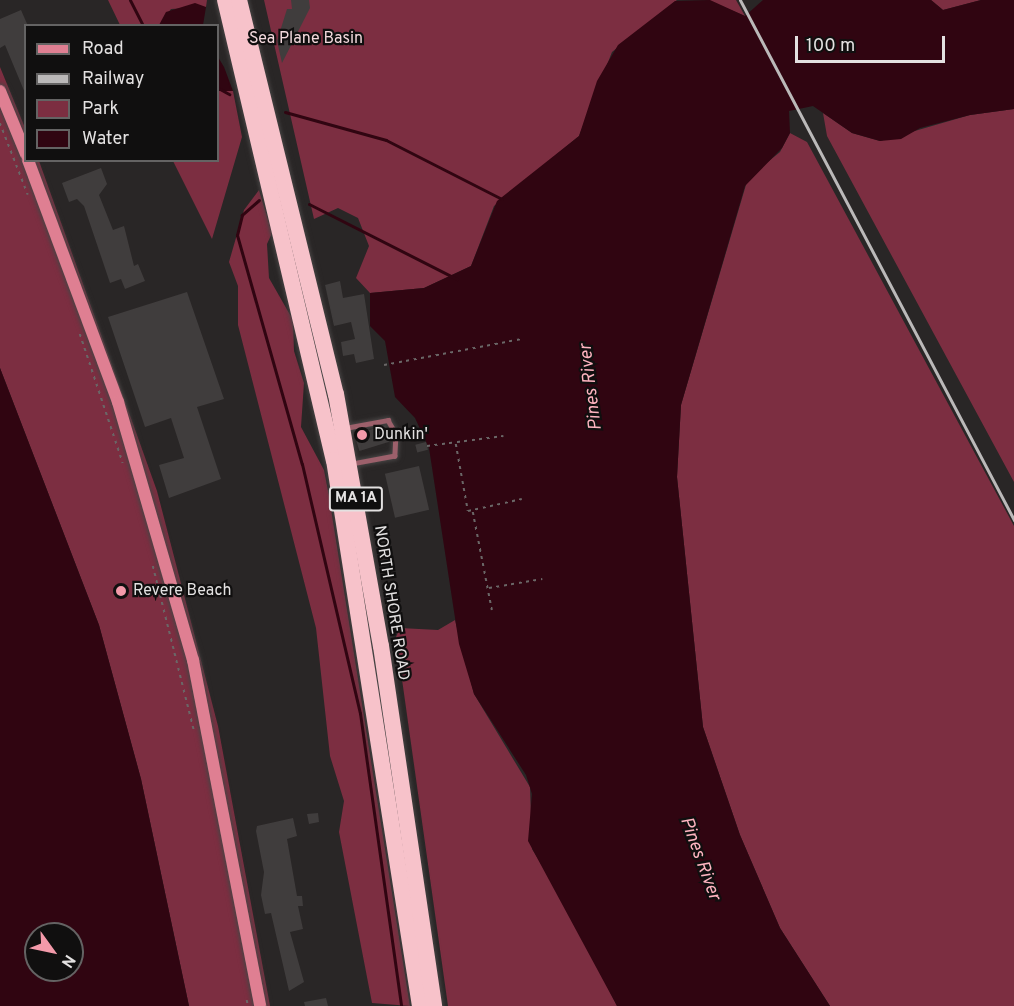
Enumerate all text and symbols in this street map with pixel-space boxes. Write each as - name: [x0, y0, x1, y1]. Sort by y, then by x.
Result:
- legend: [24, 24, 219, 162]
- scale bar: [798, 24, 948, 62]
- park label: Sea Plane Basin: [249, 29, 363, 49]
- text: 100 m: [806, 35, 855, 58]
- text: Road: [82, 38, 124, 61]
- text: Railway: [82, 68, 144, 91]
- text: Park: [82, 98, 119, 121]
- text: Water: [82, 128, 129, 151]
- water label: Pines River: [576, 342, 608, 432]
- place label: Dunkin': [374, 425, 428, 445]
- marker: Dunkin': [355, 428, 369, 442]
- road number: MA 1A: [328, 487, 385, 511]
- street label: NORTH SHORE ROAD: [369, 524, 413, 682]
- place label: Revere Beach: [133, 581, 231, 601]
- marker: Revere Beach: [114, 584, 128, 598]
- water label: Pines River: [674, 814, 724, 904]
- north arrow: [24, 922, 84, 982]
- text: N: [56, 950, 79, 971]

